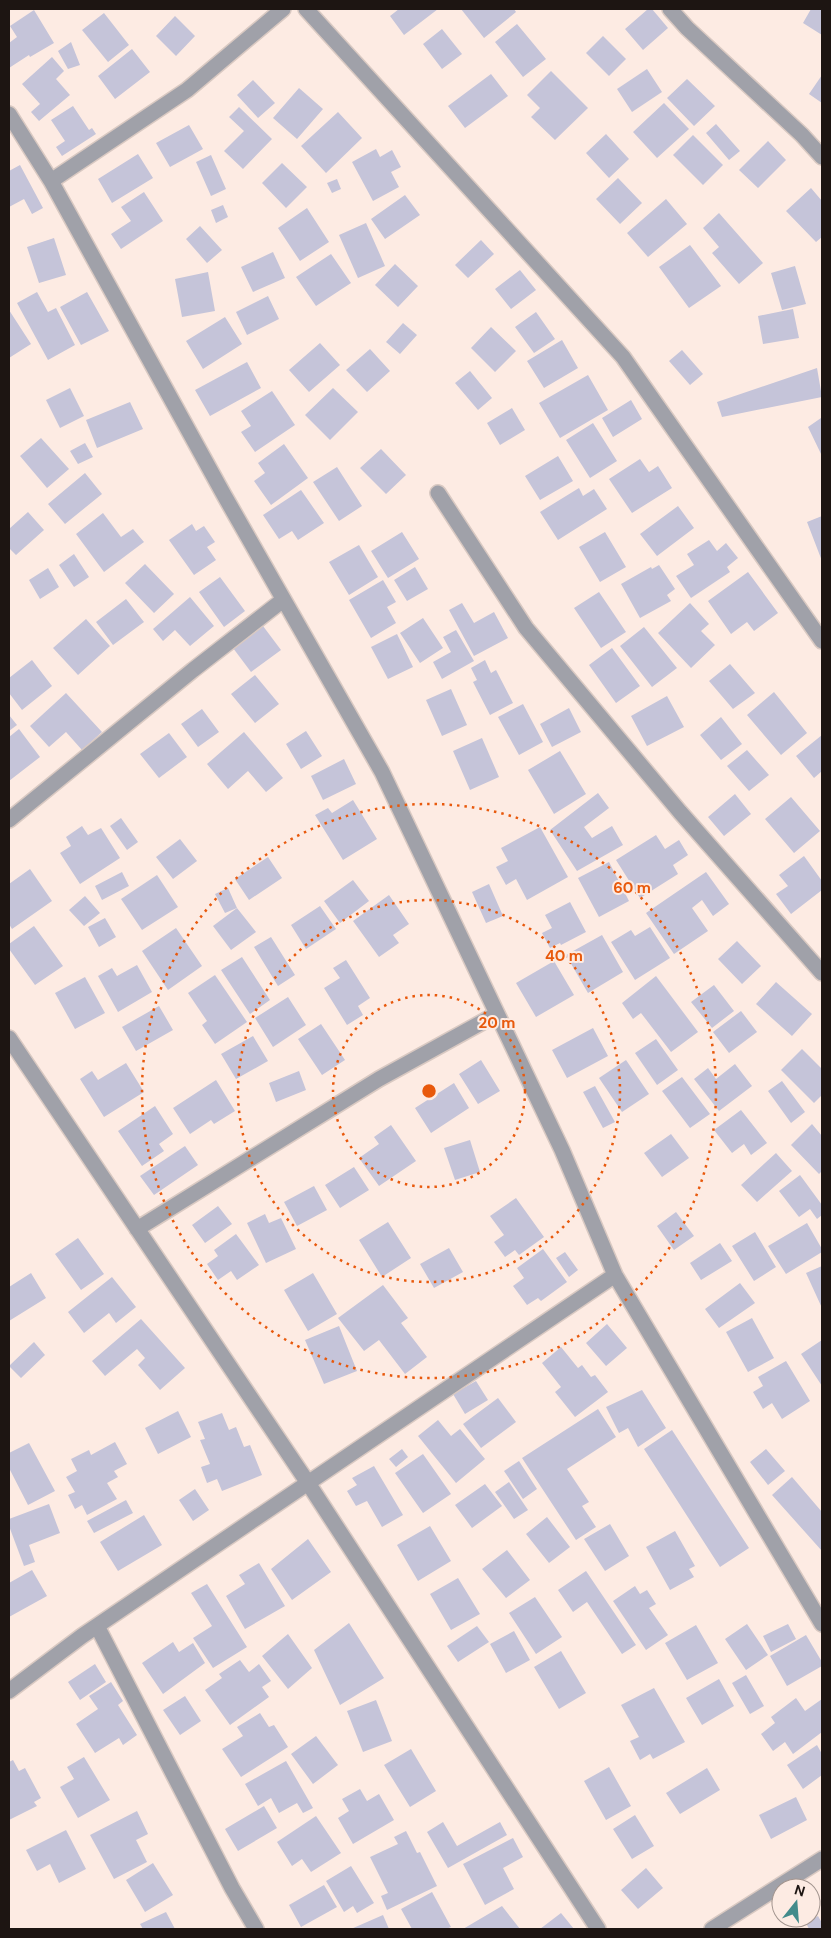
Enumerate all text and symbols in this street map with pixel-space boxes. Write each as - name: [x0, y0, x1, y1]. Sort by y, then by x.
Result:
- text: 60 m: [613, 878, 651, 898]
- text: 40 m: [545, 946, 583, 966]
- text: 20 m: [479, 1013, 515, 1033]
- centre of rings: [420, 1082, 438, 1100]
- north arrow: [771, 1878, 821, 1928]
- text: N: [792, 1880, 807, 1901]

